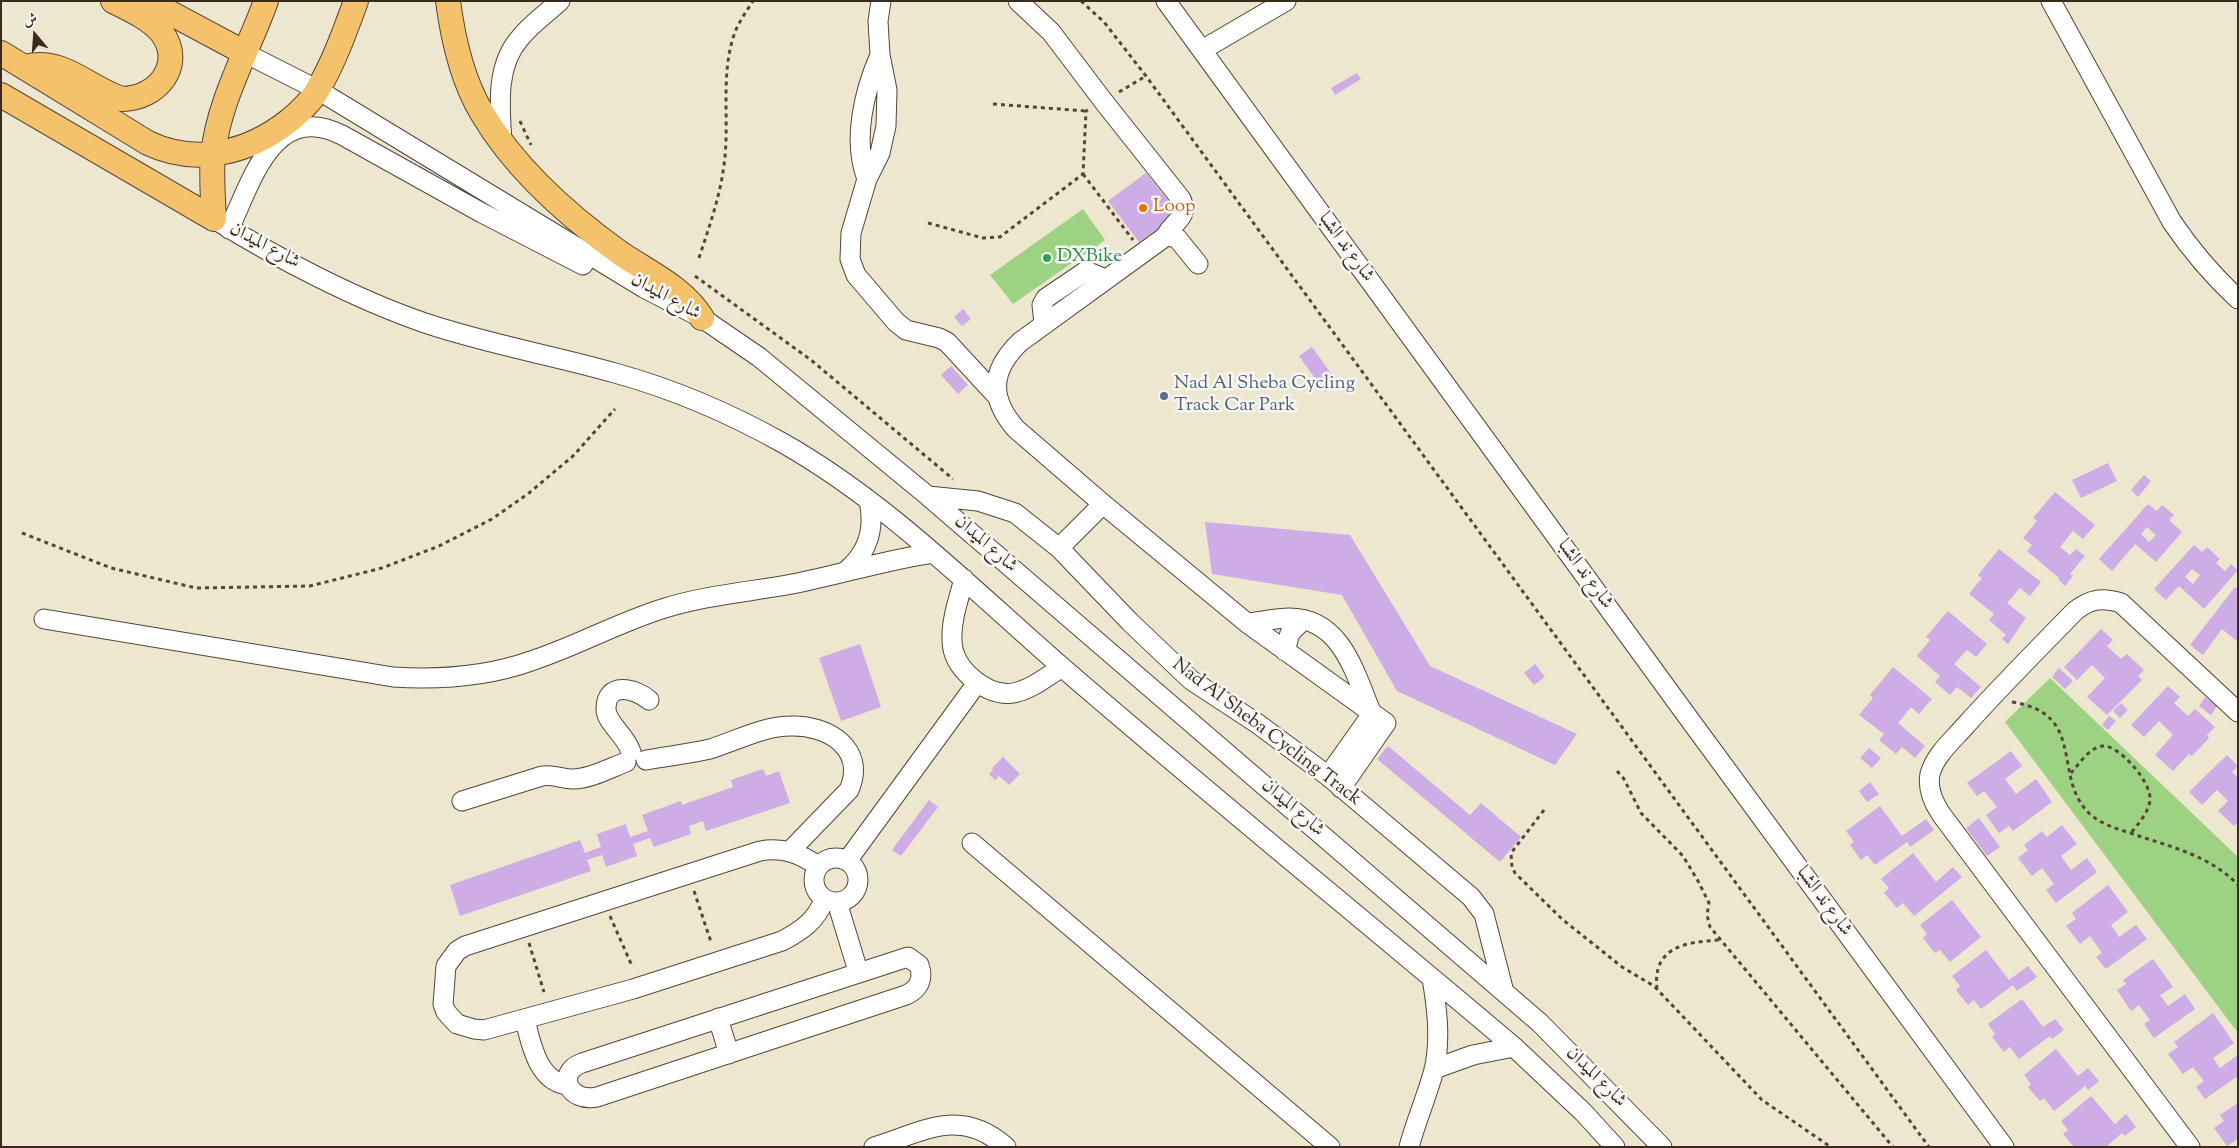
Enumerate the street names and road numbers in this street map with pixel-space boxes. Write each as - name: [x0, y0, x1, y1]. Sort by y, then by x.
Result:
- street label: شارع ند الشبا: [1312, 209, 1378, 287]
- street label: شارع الميدان: [225, 219, 303, 275]
- street label: شارع الميدان: [626, 269, 704, 327]
- street label: شارع الميدان: [949, 511, 1021, 579]
- street label: شارع ند الشبا: [1551, 536, 1617, 614]
- street label: Nad Al Sheba Cycling Track: [1167, 654, 1365, 812]
- street label: شارع الميدان: [1256, 775, 1328, 843]
- street label: شارع ند الشبا: [1790, 863, 1856, 941]
- street label: شارع الميدان: [1560, 1043, 1630, 1113]

